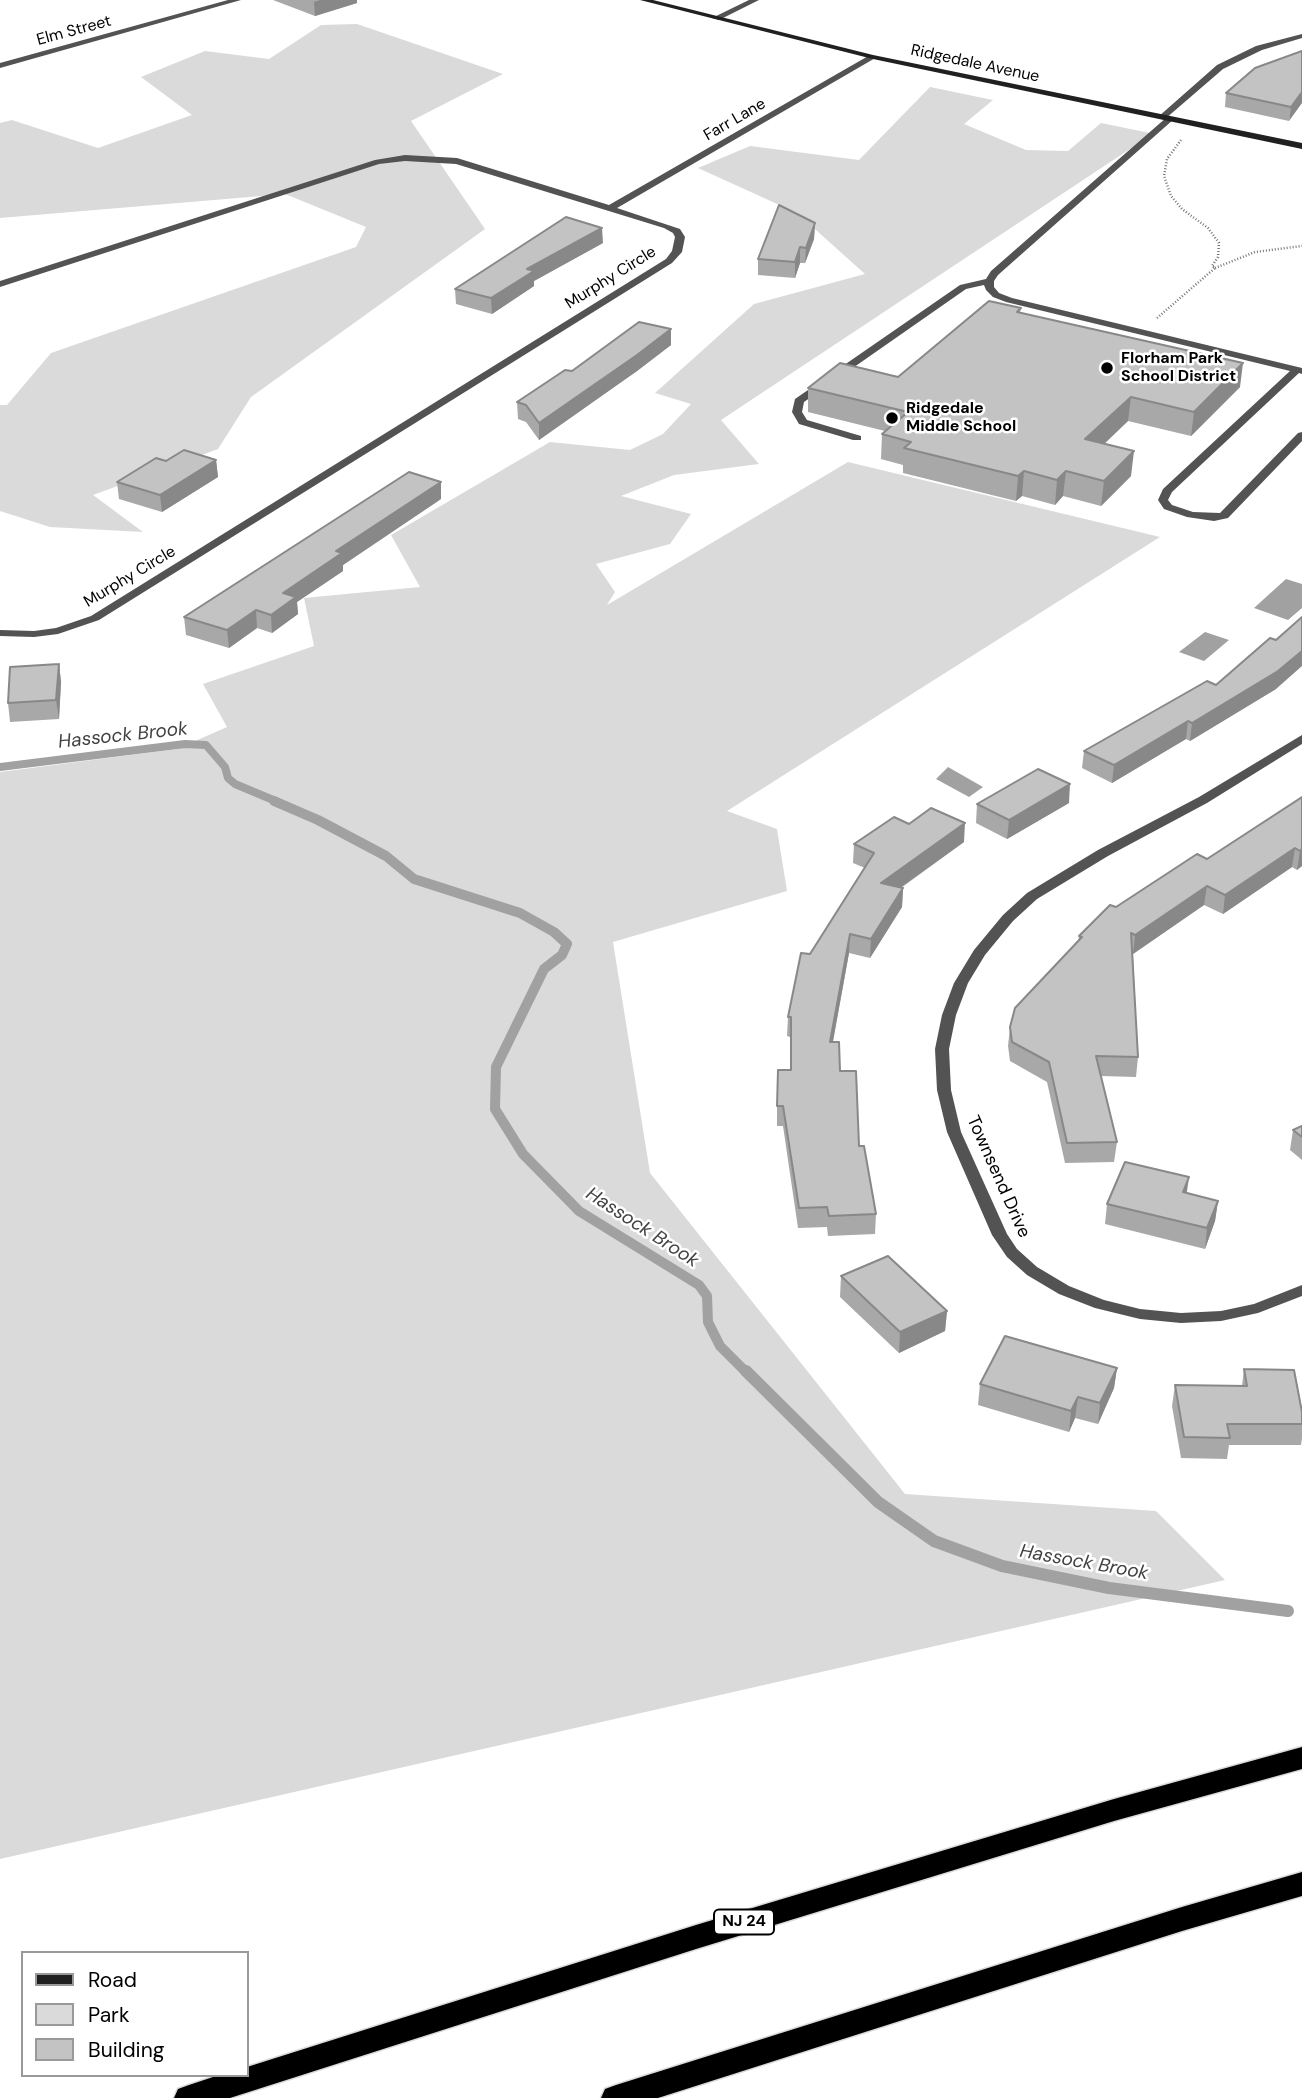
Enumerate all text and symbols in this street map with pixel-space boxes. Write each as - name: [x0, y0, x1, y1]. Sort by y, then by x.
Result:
- street label: Elm Street: [35, 12, 113, 50]
- street label: Ridgedale Avenue: [909, 41, 1041, 87]
- street label: Farr Lane: [701, 95, 769, 145]
- street label: Murphy Circle: [562, 242, 660, 314]
- place label: Florham Park School District: [1121, 349, 1236, 387]
- marker: Florham Park School District: [1099, 360, 1115, 376]
- place label: Ridgedale Middle School: [906, 399, 1016, 437]
- marker: Ridgedale Middle School: [884, 410, 900, 426]
- street label: Murphy Circle: [81, 542, 179, 612]
- water label: Hassock Brook: [57, 718, 189, 754]
- street label: Townsend Drive: [961, 1113, 1035, 1241]
- water label: Hassock Brook: [581, 1183, 703, 1273]
- water label: Hassock Brook: [1018, 1540, 1150, 1586]
- road number: NJ 24: [714, 1910, 774, 1934]
- legend: [21, 1951, 248, 2077]
- text: Road: [88, 1966, 137, 1994]
- text: Park: [88, 2001, 129, 2029]
- text: Building: [88, 2036, 164, 2064]

